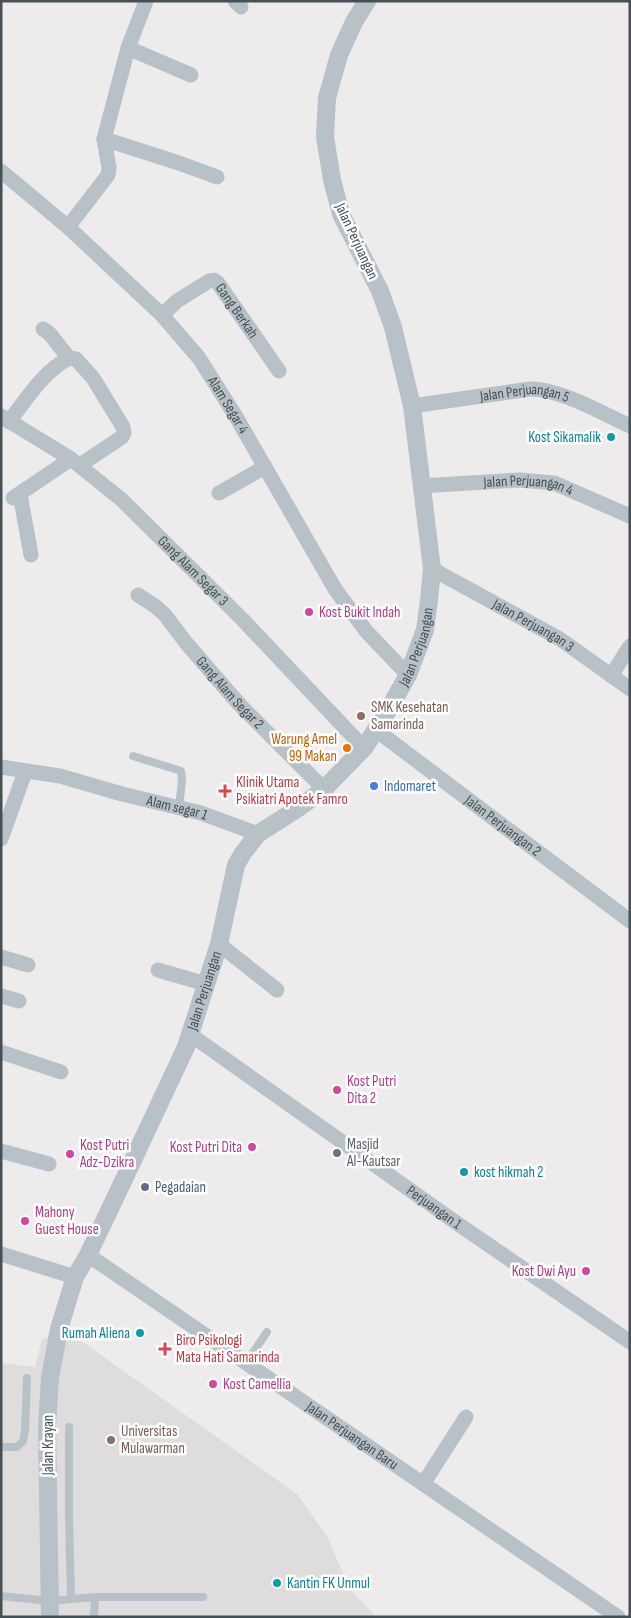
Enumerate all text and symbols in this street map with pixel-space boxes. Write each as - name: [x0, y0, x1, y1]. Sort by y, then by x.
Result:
- street label: Jalan Perjuangan: [330, 199, 382, 282]
- street label: Gang Berkah: [211, 280, 263, 342]
- street label: Alam Segar 4: [202, 372, 253, 437]
- street label: Jalan Perjuangan 5: [478, 380, 572, 407]
- place label: Kost Sikamalik: [528, 428, 601, 447]
- marker: Kost Sikamalik: [605, 431, 617, 443]
- street label: Jalan Perjuangan 4: [482, 471, 576, 500]
- street label: Gang Alam Segar 3: [153, 532, 232, 610]
- street label: Jalan Perjuangan 3: [488, 594, 578, 656]
- place label: Kost Bukit Indah: [319, 603, 400, 622]
- marker: Kost Bukit Indah: [303, 606, 315, 618]
- street label: Jalan Perjuangan: [394, 606, 438, 691]
- street label: Gang Alam Segar 2: [192, 652, 268, 733]
- place label: SMK Kesehatan Samarinda: [371, 698, 448, 734]
- marker: SMK Kesehatan Samarinda: [355, 710, 367, 722]
- place label: Warung Amel 99 Makan: [271, 730, 337, 766]
- marker: Warung Amel 99 Makan: [341, 742, 353, 754]
- place label: Klinik Utama Psikiatri Apotek Famro: [236, 773, 348, 809]
- place label: Indomaret: [384, 777, 436, 796]
- marker: Indomaret: [368, 780, 380, 792]
- marker: Klinik Utama Psikiatri Apotek Famro: [218, 784, 232, 798]
- street label: Alam segar 1: [144, 791, 211, 825]
- street label: Jalan Perjuangan 2: [460, 791, 545, 861]
- street label: Jalan Perjuangan: [183, 949, 226, 1034]
- place label: Kost Putri Dita 2: [347, 1072, 397, 1108]
- marker: Kost Putri Dita 2: [331, 1084, 343, 1096]
- place label: Masjid Al-Kautsar: [346, 1135, 401, 1171]
- place label: Kost Putri Adz-Dzikra: [79, 1136, 135, 1172]
- place label: Kost Putri Dita: [170, 1138, 242, 1157]
- marker: Kost Putri Dita: [246, 1141, 258, 1153]
- marker: Masjid Al-Kautsar: [331, 1147, 343, 1159]
- marker: Kost Putri Adz-Dzikra: [64, 1148, 76, 1160]
- place label: kost hikmah 2: [474, 1163, 543, 1182]
- marker: kost hikmah 2: [458, 1166, 470, 1178]
- place label: Pegadaian: [155, 1178, 206, 1197]
- marker: Pegadaian: [139, 1181, 151, 1193]
- street label: Perjuangan 1: [403, 1181, 466, 1234]
- place label: Mahony Guest House: [35, 1203, 99, 1239]
- marker: Mahony Guest House: [19, 1215, 31, 1227]
- place label: Kost Dwi Ayu: [512, 1262, 576, 1281]
- marker: Kost Dwi Ayu: [580, 1265, 592, 1277]
- place label: Rumah Aliena: [62, 1324, 130, 1343]
- marker: Rumah Aliena: [134, 1327, 146, 1339]
- place label: Biro Psikologi Mata Hati Samarinda: [176, 1331, 280, 1367]
- marker: Biro Psikologi Mata Hati Samarinda: [158, 1342, 172, 1356]
- place label: Kost Camellia: [223, 1375, 291, 1394]
- marker: Kost Camellia: [207, 1378, 219, 1390]
- street label: Jalan Perjuangan Baru: [301, 1397, 402, 1474]
- street label: Jalan Krayan: [39, 1415, 58, 1476]
- place label: Universitas Mulawarman: [121, 1422, 185, 1458]
- marker: Universitas Mulawarman: [105, 1434, 117, 1446]
- place label: Kantin FK Unmul: [287, 1574, 370, 1593]
- marker: Kantin FK Unmul: [271, 1577, 283, 1589]

